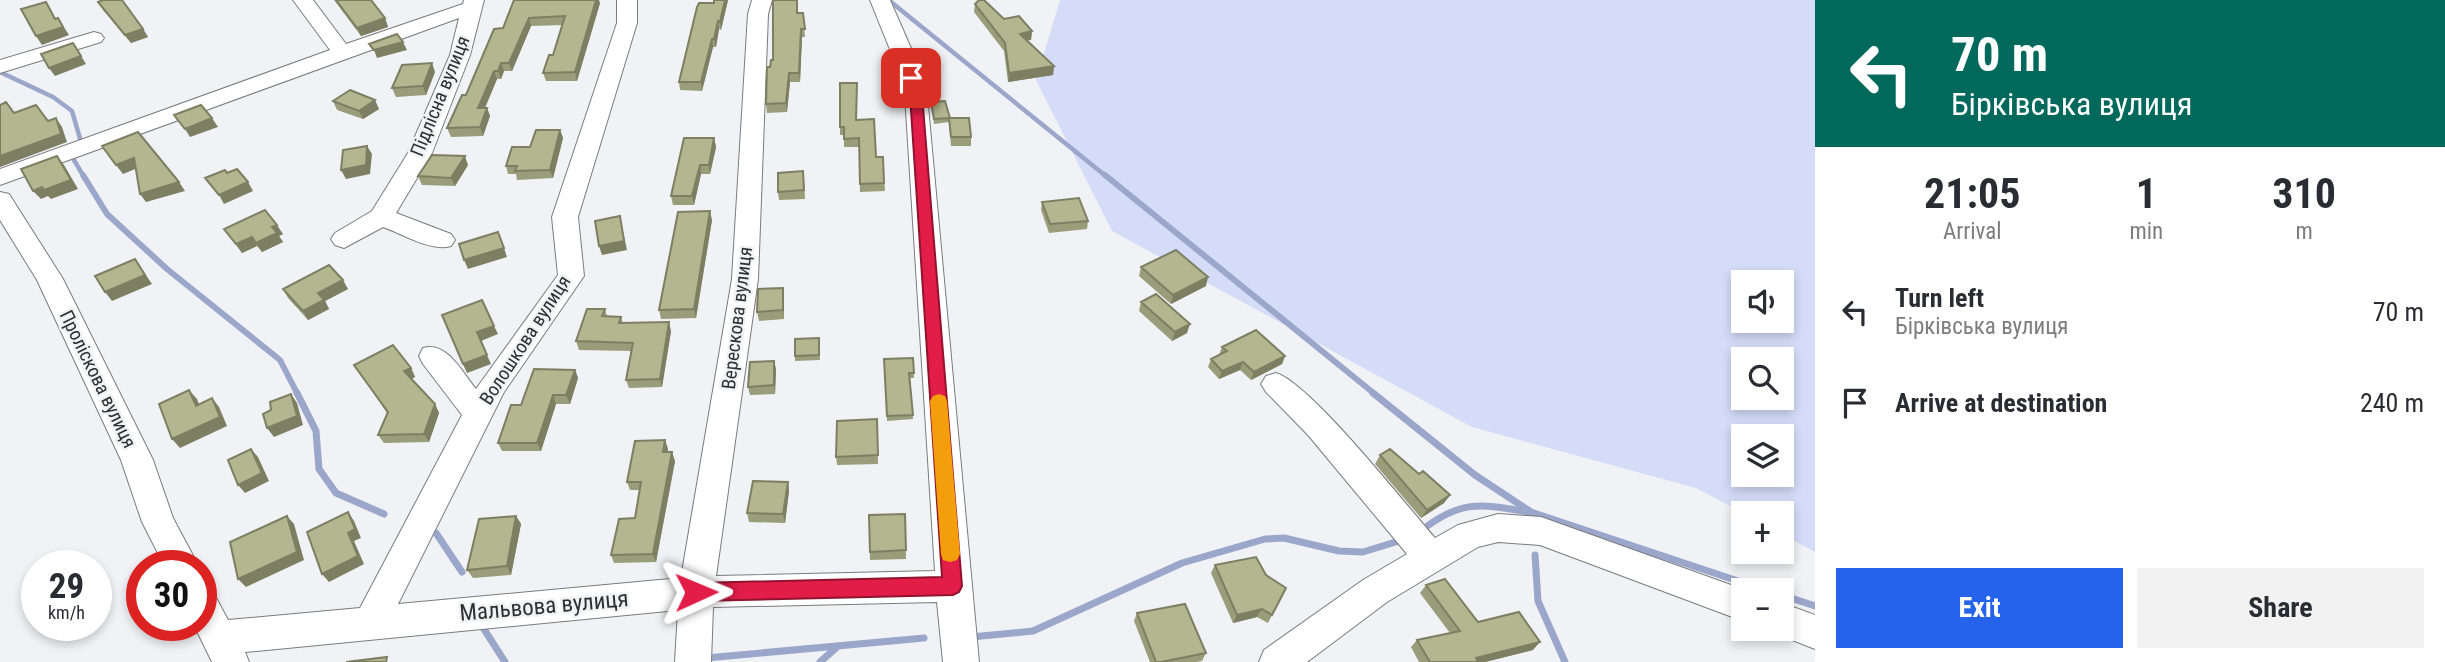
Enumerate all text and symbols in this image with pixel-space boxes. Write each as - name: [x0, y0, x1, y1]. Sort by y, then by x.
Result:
- text: 70 m: [1951, 26, 2048, 83]
- icon: left: [1836, 28, 1927, 119]
- street label: Підлісна вулиця: [405, 32, 475, 160]
- pin: [881, 48, 941, 108]
- icon: arrive: [892, 59, 930, 97]
- text: Бірківська вулиця: [1951, 85, 2192, 123]
- text: 21:05: [1924, 169, 2020, 218]
- text: 1: [2136, 169, 2157, 218]
- text: 310: [2272, 169, 2336, 218]
- text: Arrival: [1943, 218, 2001, 245]
- text: min: [2129, 218, 2163, 245]
- text: m: [2295, 218, 2313, 245]
- street label: Верескова вулиця: [717, 245, 757, 391]
- map controls: [1731, 270, 1794, 641]
- button: sound: [1731, 270, 1794, 333]
- street label: Волошкова вулиця: [475, 271, 575, 409]
- text: Turn left: [1895, 283, 1984, 313]
- icon: left: [1836, 293, 1874, 331]
- text: 70 m: [2373, 297, 2424, 327]
- street label: Проліскова вулиця: [55, 306, 141, 452]
- text: Бірківська вулиця: [1895, 313, 2068, 340]
- button: search: [1731, 347, 1794, 410]
- icon: arrive: [1836, 384, 1874, 422]
- text: Arrive at destination: [1895, 388, 2107, 418]
- text: 240 m: [2360, 388, 2424, 418]
- button: layers: [1731, 424, 1794, 487]
- button: +: [1731, 501, 1794, 564]
- speed limit sign: 30: [126, 550, 217, 641]
- position arrow: [659, 555, 733, 629]
- text: 29: [49, 566, 84, 607]
- button: Exit: [1836, 568, 2123, 648]
- button: Share: [2137, 568, 2424, 648]
- button: −: [1731, 578, 1794, 641]
- street label: Мальвова вулиця: [458, 585, 630, 627]
- text: km/h: [48, 602, 85, 623]

